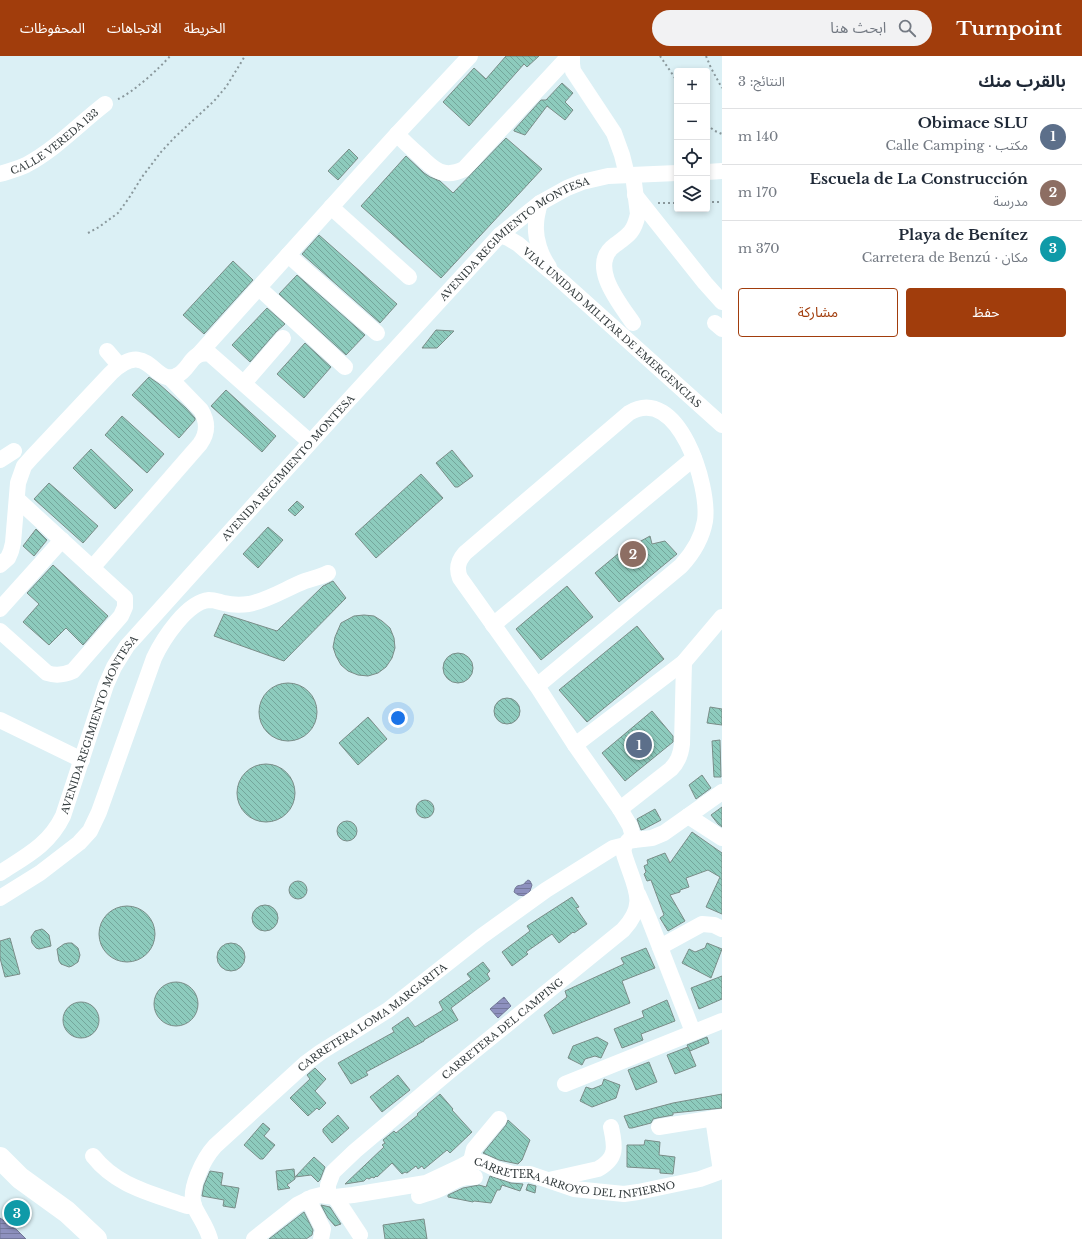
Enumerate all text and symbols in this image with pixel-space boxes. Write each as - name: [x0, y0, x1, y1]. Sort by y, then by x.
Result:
- search box: [652, 10, 932, 46]
- icon: search: [896, 17, 918, 39]
- text: Turnpoint: [956, 17, 1062, 40]
- text: ابحث هنا: [830, 18, 886, 37]
- text: المحفوظات: [20, 19, 85, 37]
- text: الاتجاهات: [107, 19, 162, 37]
- text: الخريطة: [184, 19, 226, 37]
- map controls: [674, 68, 710, 212]
- button: +: [674, 68, 710, 104]
- text: بالقرب منك: [979, 71, 1066, 92]
- text: النتائج: 3: [738, 73, 785, 90]
- button: −: [674, 104, 710, 140]
- street label: CALLE VEREDA 133: [9, 106, 101, 177]
- text: Obimace SLU: [918, 113, 1028, 132]
- text: 140 m: [738, 128, 778, 145]
- text: 1: [1050, 128, 1056, 145]
- text: مكتب · Calle Camping: [886, 137, 1028, 154]
- button: locate: [674, 140, 710, 176]
- text: Escuela de La Construcción: [810, 169, 1028, 188]
- street label: AVENIDA REGIMIENTO MONTESA: [436, 174, 591, 304]
- button: layers: [674, 176, 710, 212]
- text: 170 m: [738, 184, 777, 201]
- text: 2: [1049, 184, 1057, 201]
- text: مدرسة: [993, 193, 1028, 210]
- text: Playa de Benítez: [898, 225, 1028, 244]
- text: 370 m: [738, 240, 780, 257]
- text: 3: [1049, 240, 1057, 257]
- street label: VIAL UNIDAD MILITAR DE EMERGENCIAS: [519, 244, 704, 410]
- text: مكان · Carretera de Benzú: [862, 249, 1028, 266]
- button: مشاركة: [738, 288, 898, 337]
- button: حفظ: [906, 288, 1066, 337]
- street label: AVENIDA REGIMIENTO MONTESA: [218, 392, 358, 544]
- pin: 2: [620, 539, 646, 569]
- street label: AVENIDA REGIMIENTO MONTESA: [58, 632, 141, 817]
- your location: [388, 708, 408, 728]
- pin: 1: [626, 730, 652, 760]
- street label: CARRETERA LOMA MARGARITA: [295, 960, 450, 1075]
- street label: CARRETERA DEL CAMPING: [439, 975, 566, 1082]
- street label: CARRETERA ARROYO DEL INFIERNO: [473, 1155, 677, 1201]
- pin: 3: [4, 1198, 30, 1228]

